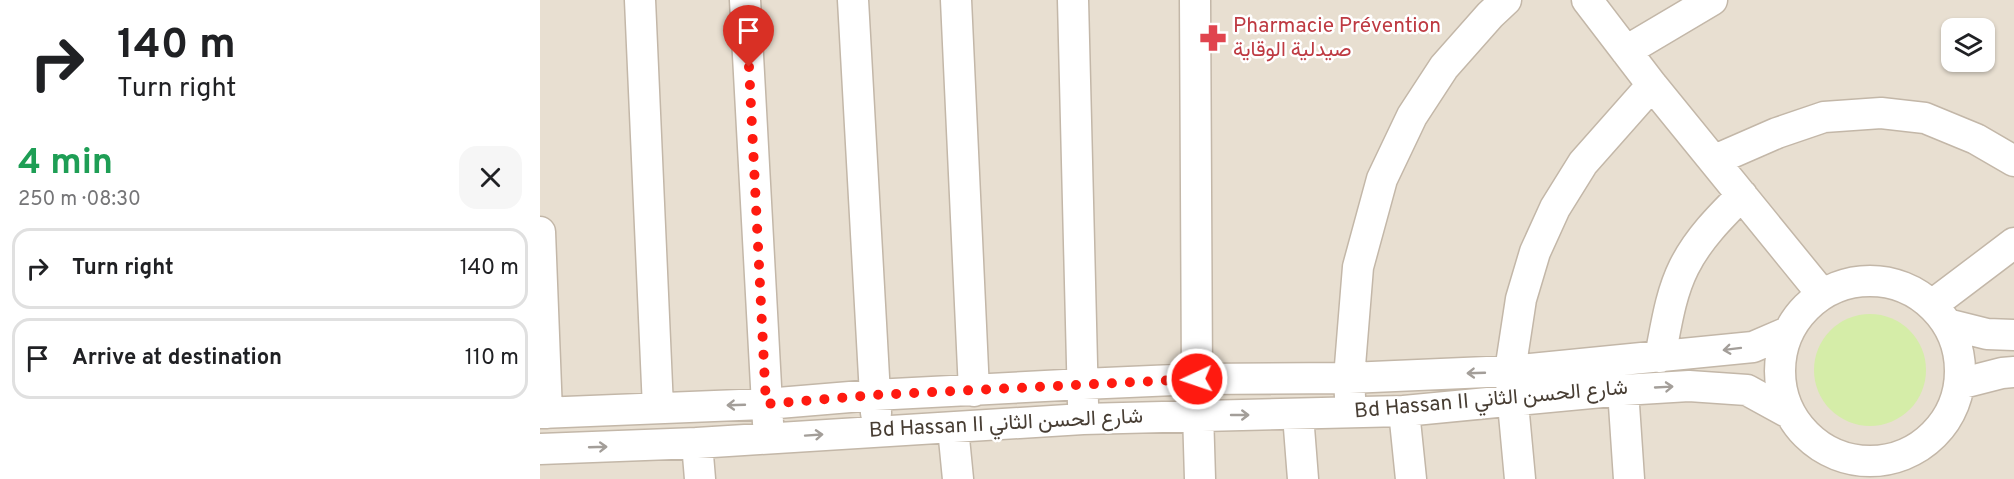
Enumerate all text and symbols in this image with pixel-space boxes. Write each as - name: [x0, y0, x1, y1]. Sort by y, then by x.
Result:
- pin: [723, 5, 774, 67]
- place label: Pharmacie Prévention صيدلية الوقاية: [1233, 13, 1441, 64]
- icon: arrive: [732, 14, 765, 47]
- map controls: [1941, 18, 1995, 72]
- button: layers: [1941, 18, 1995, 72]
- text: 140 m: [117, 20, 236, 73]
- pharmacy icon: Pharmacie Prévention صيدلية الوقاية: [1198, 23, 1228, 53]
- icon: right: [18, 24, 96, 102]
- text: Turn right: [117, 72, 236, 106]
- text: 4 min: [18, 141, 113, 187]
- button: close: [459, 146, 522, 209]
- text: 250 m · 08:30: [18, 187, 141, 213]
- icon: right: [21, 252, 54, 285]
- text: Turn right: [72, 255, 174, 282]
- text: 140 m: [460, 255, 519, 282]
- icon: arrive: [21, 342, 54, 375]
- one-way arrow: [1723, 344, 1743, 355]
- text: Arrive at destination: [72, 345, 282, 372]
- text: 110 m: [465, 345, 519, 372]
- position arrow: [1165, 347, 1229, 411]
- one-way arrow: [1466, 367, 1486, 378]
- street label: Bd Hassan II شارع الحسن الثاني: [1353, 375, 1629, 427]
- one-way arrow: [1654, 382, 1674, 393]
- one-way arrow: [726, 400, 746, 411]
- street label: Bd Hassan II شارع الحسن الثاني: [868, 403, 1144, 447]
- one-way arrow: [1229, 409, 1249, 421]
- one-way arrow: [804, 429, 824, 440]
- one-way arrow: [588, 441, 608, 453]

